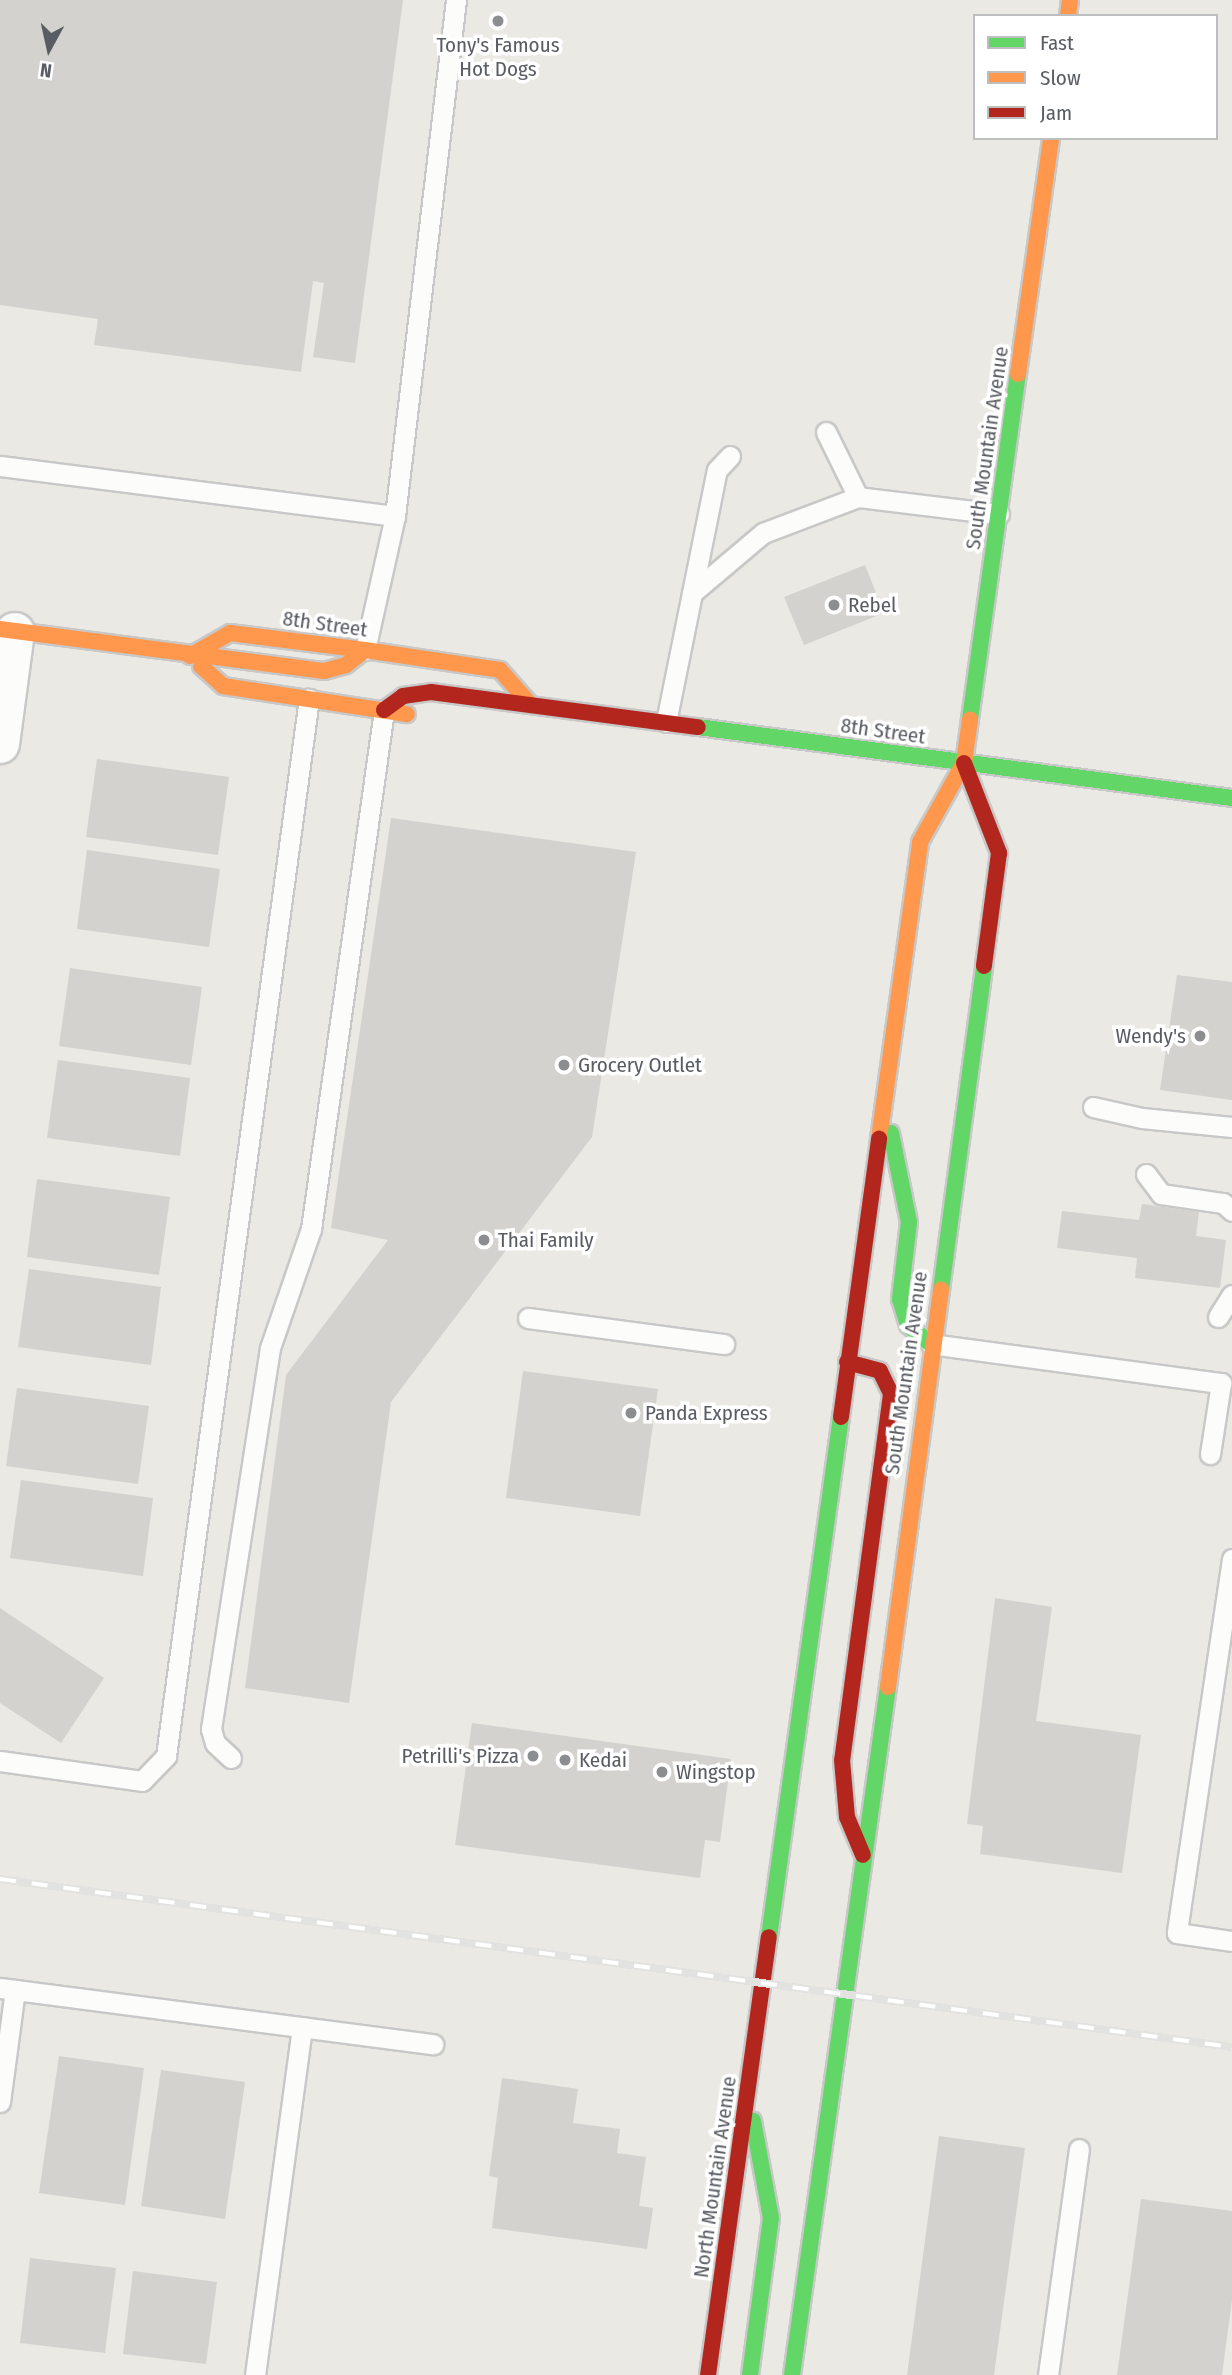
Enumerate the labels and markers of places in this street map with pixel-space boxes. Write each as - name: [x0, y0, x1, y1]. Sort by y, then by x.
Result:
- marker: Tony's Famous Hot Dogs: [490, 13, 506, 29]
- place label: Tony's Famous Hot Dogs: [436, 32, 560, 82]
- place label: Rebel: [848, 592, 897, 618]
- marker: Rebel: [826, 597, 842, 613]
- place label: Wendy's: [1115, 1023, 1186, 1049]
- marker: Wendy's: [1192, 1028, 1208, 1044]
- place label: Grocery Outlet: [578, 1052, 702, 1078]
- marker: Grocery Outlet: [556, 1057, 572, 1073]
- place label: Thai Family: [498, 1227, 594, 1253]
- marker: Thai Family: [476, 1232, 492, 1248]
- place label: Panda Express: [645, 1400, 768, 1426]
- marker: Panda Express: [623, 1405, 639, 1421]
- place label: Petrilli's Pizza: [402, 1743, 519, 1769]
- place label: Kedai: [579, 1747, 627, 1773]
- marker: Petrilli's Pizza: [525, 1748, 541, 1764]
- marker: Kedai: [557, 1752, 573, 1768]
- place label: Wingstop: [676, 1759, 756, 1785]
- marker: Wingstop: [654, 1764, 670, 1780]

